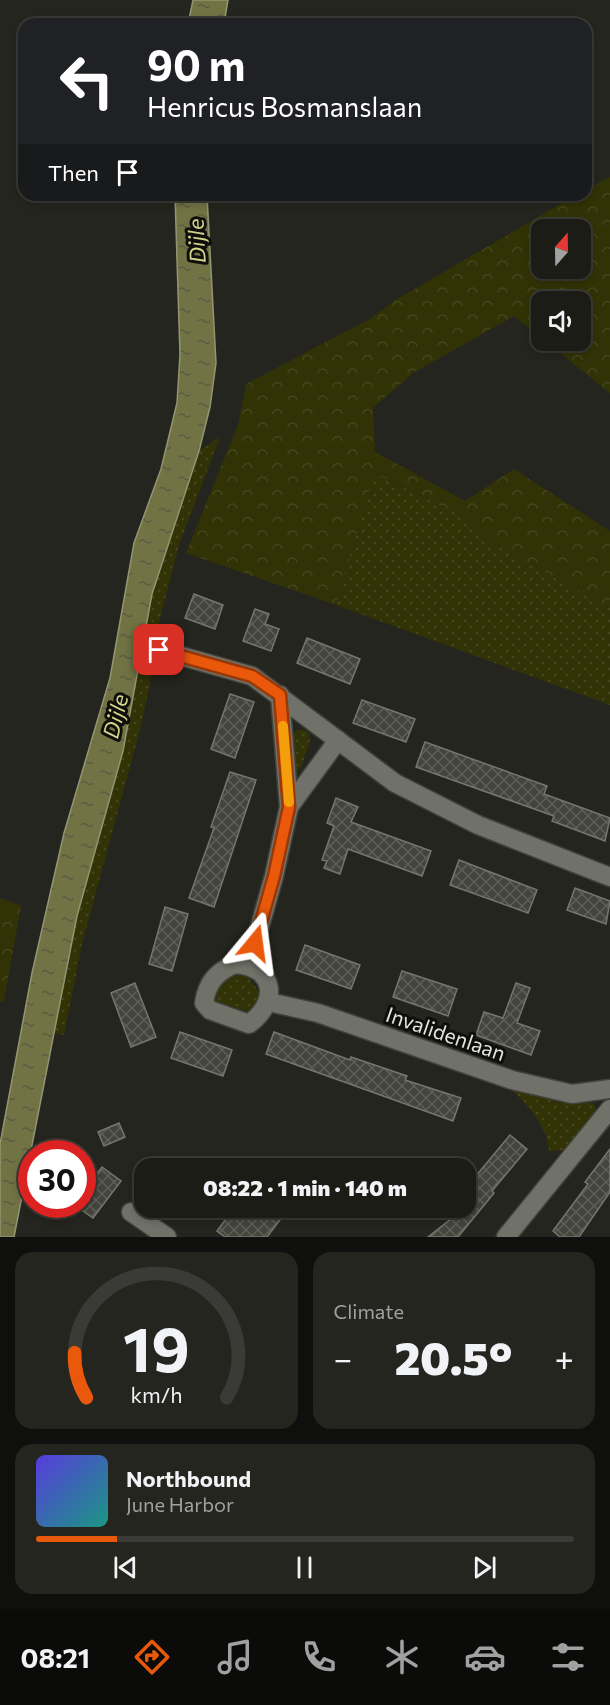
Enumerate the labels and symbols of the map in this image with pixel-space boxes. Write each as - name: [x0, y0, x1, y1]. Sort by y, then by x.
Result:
- water label: Dijle: [181, 218, 211, 264]
- north arrow: [531, 219, 591, 279]
- pin: [133, 624, 184, 675]
- water label: Dijle: [96, 691, 134, 741]
- position arrow: [223, 911, 287, 975]
- street label: Invalidenlaan: [383, 1001, 509, 1065]
- speed limit sign: 30: [18, 1140, 96, 1218]

